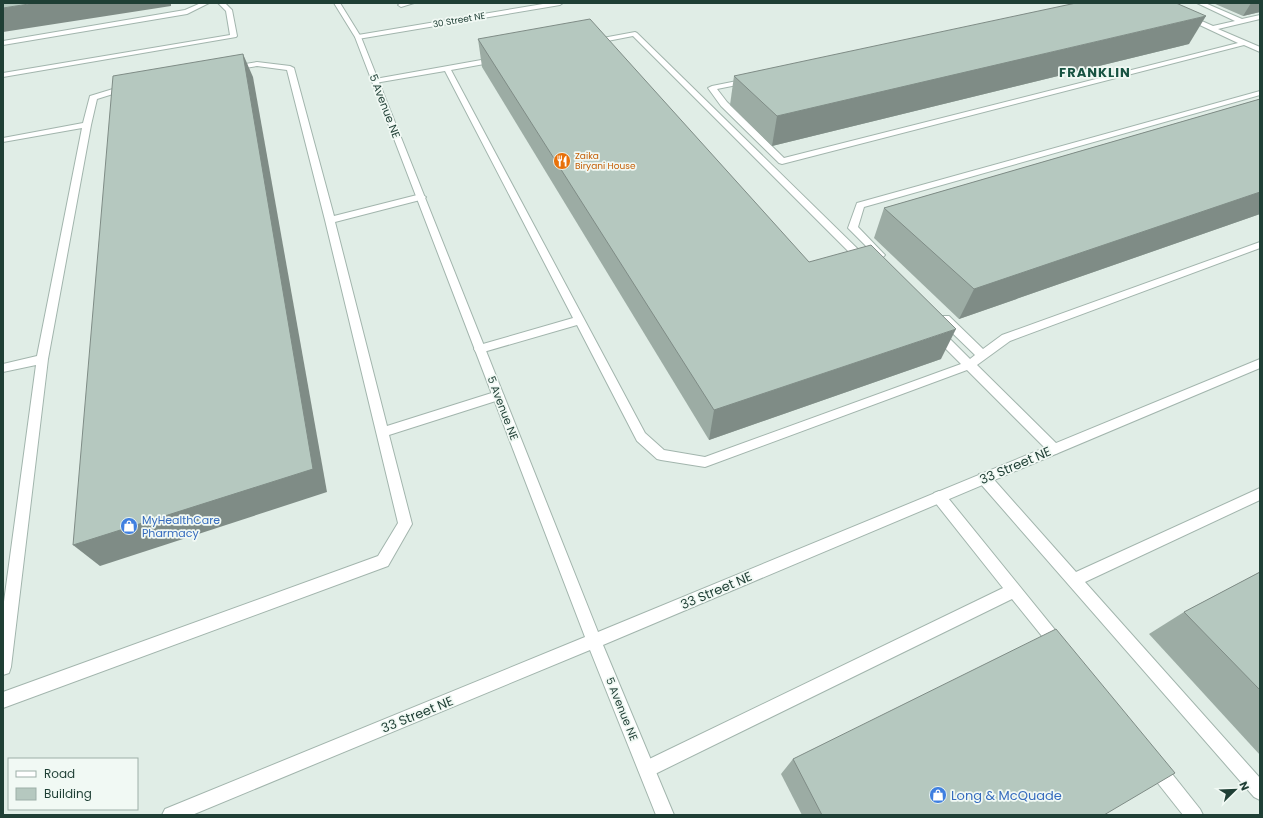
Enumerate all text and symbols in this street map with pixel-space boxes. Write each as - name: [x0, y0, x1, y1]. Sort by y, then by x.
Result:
- street label: 30 Street NE: [432, 9, 487, 31]
- district label: FRANKLIN: [1059, 63, 1131, 82]
- street label: 5 Avenue NE: [365, 72, 405, 140]
- place label: Zaika Biryani House: [575, 150, 636, 172]
- restaurant icon: Zaika Biryani House: [552, 151, 572, 171]
- street label: 5 Avenue NE: [483, 374, 523, 442]
- street label: 33 Street NE: [976, 442, 1054, 489]
- place label: MyHealthCare Pharmacy: [142, 512, 220, 541]
- shop icon: MyHealthCare Pharmacy: [119, 516, 139, 536]
- street label: 33 Street NE: [677, 567, 755, 614]
- street label: 5 Avenue NE: [602, 675, 642, 743]
- street label: 33 Street NE: [378, 691, 456, 738]
- legend: [8, 758, 138, 810]
- text: Road: [44, 765, 75, 782]
- north arrow: [1215, 770, 1255, 810]
- text: N: [1235, 779, 1253, 793]
- text: Building: [44, 785, 92, 802]
- shop icon: Long & McQuade: [928, 785, 948, 805]
- place label: Long & McQuade: [951, 786, 1062, 805]

